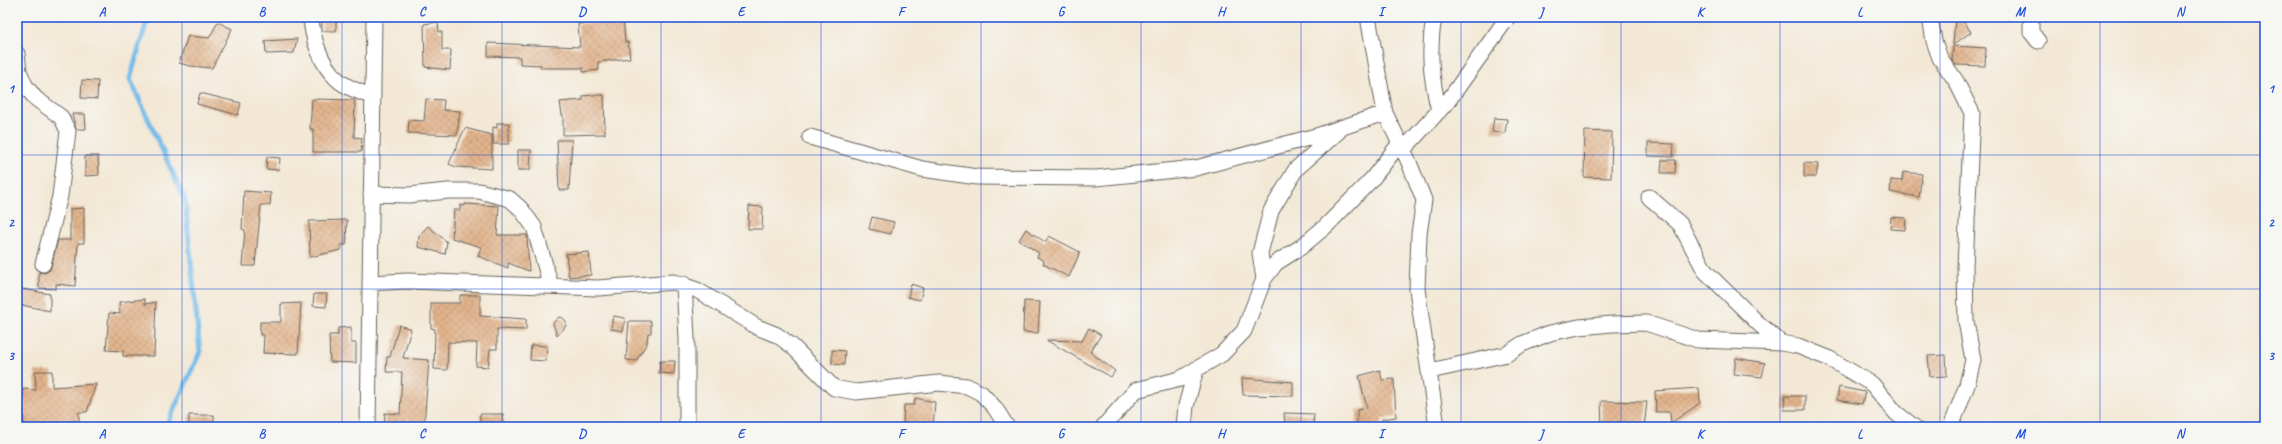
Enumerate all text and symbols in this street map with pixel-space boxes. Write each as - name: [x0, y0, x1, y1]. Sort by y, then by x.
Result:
- text: A: [99, 4, 107, 20]
- text: B: [259, 4, 267, 20]
- text: C: [419, 4, 427, 20]
- text: D: [578, 4, 587, 20]
- text: E: [738, 4, 747, 20]
- text: F: [898, 4, 907, 20]
- text: G: [1058, 4, 1066, 20]
- text: H: [1217, 4, 1227, 20]
- text: I: [1378, 4, 1387, 20]
- text: J: [1538, 4, 1545, 20]
- text: K: [1697, 4, 1707, 20]
- text: L: [1857, 4, 1864, 20]
- text: M: [2015, 4, 2026, 20]
- text: N: [2176, 4, 2187, 20]
- text: 1: [8, 81, 16, 97]
- text: 1: [2268, 81, 2276, 97]
- text: 2: [8, 215, 15, 231]
- text: 2: [2268, 215, 2275, 231]
- text: 3: [8, 348, 15, 364]
- text: 3: [2268, 348, 2275, 364]
- text: A: [99, 426, 107, 442]
- text: B: [259, 426, 267, 442]
- text: C: [419, 426, 427, 442]
- text: D: [578, 426, 587, 442]
- text: E: [738, 426, 747, 442]
- text: F: [898, 426, 907, 442]
- text: G: [1058, 426, 1066, 442]
- text: H: [1217, 426, 1227, 442]
- text: I: [1378, 426, 1387, 442]
- text: J: [1538, 426, 1545, 442]
- text: K: [1697, 426, 1707, 442]
- text: L: [1857, 426, 1864, 442]
- text: M: [2015, 426, 2026, 442]
- text: N: [2176, 426, 2187, 442]

